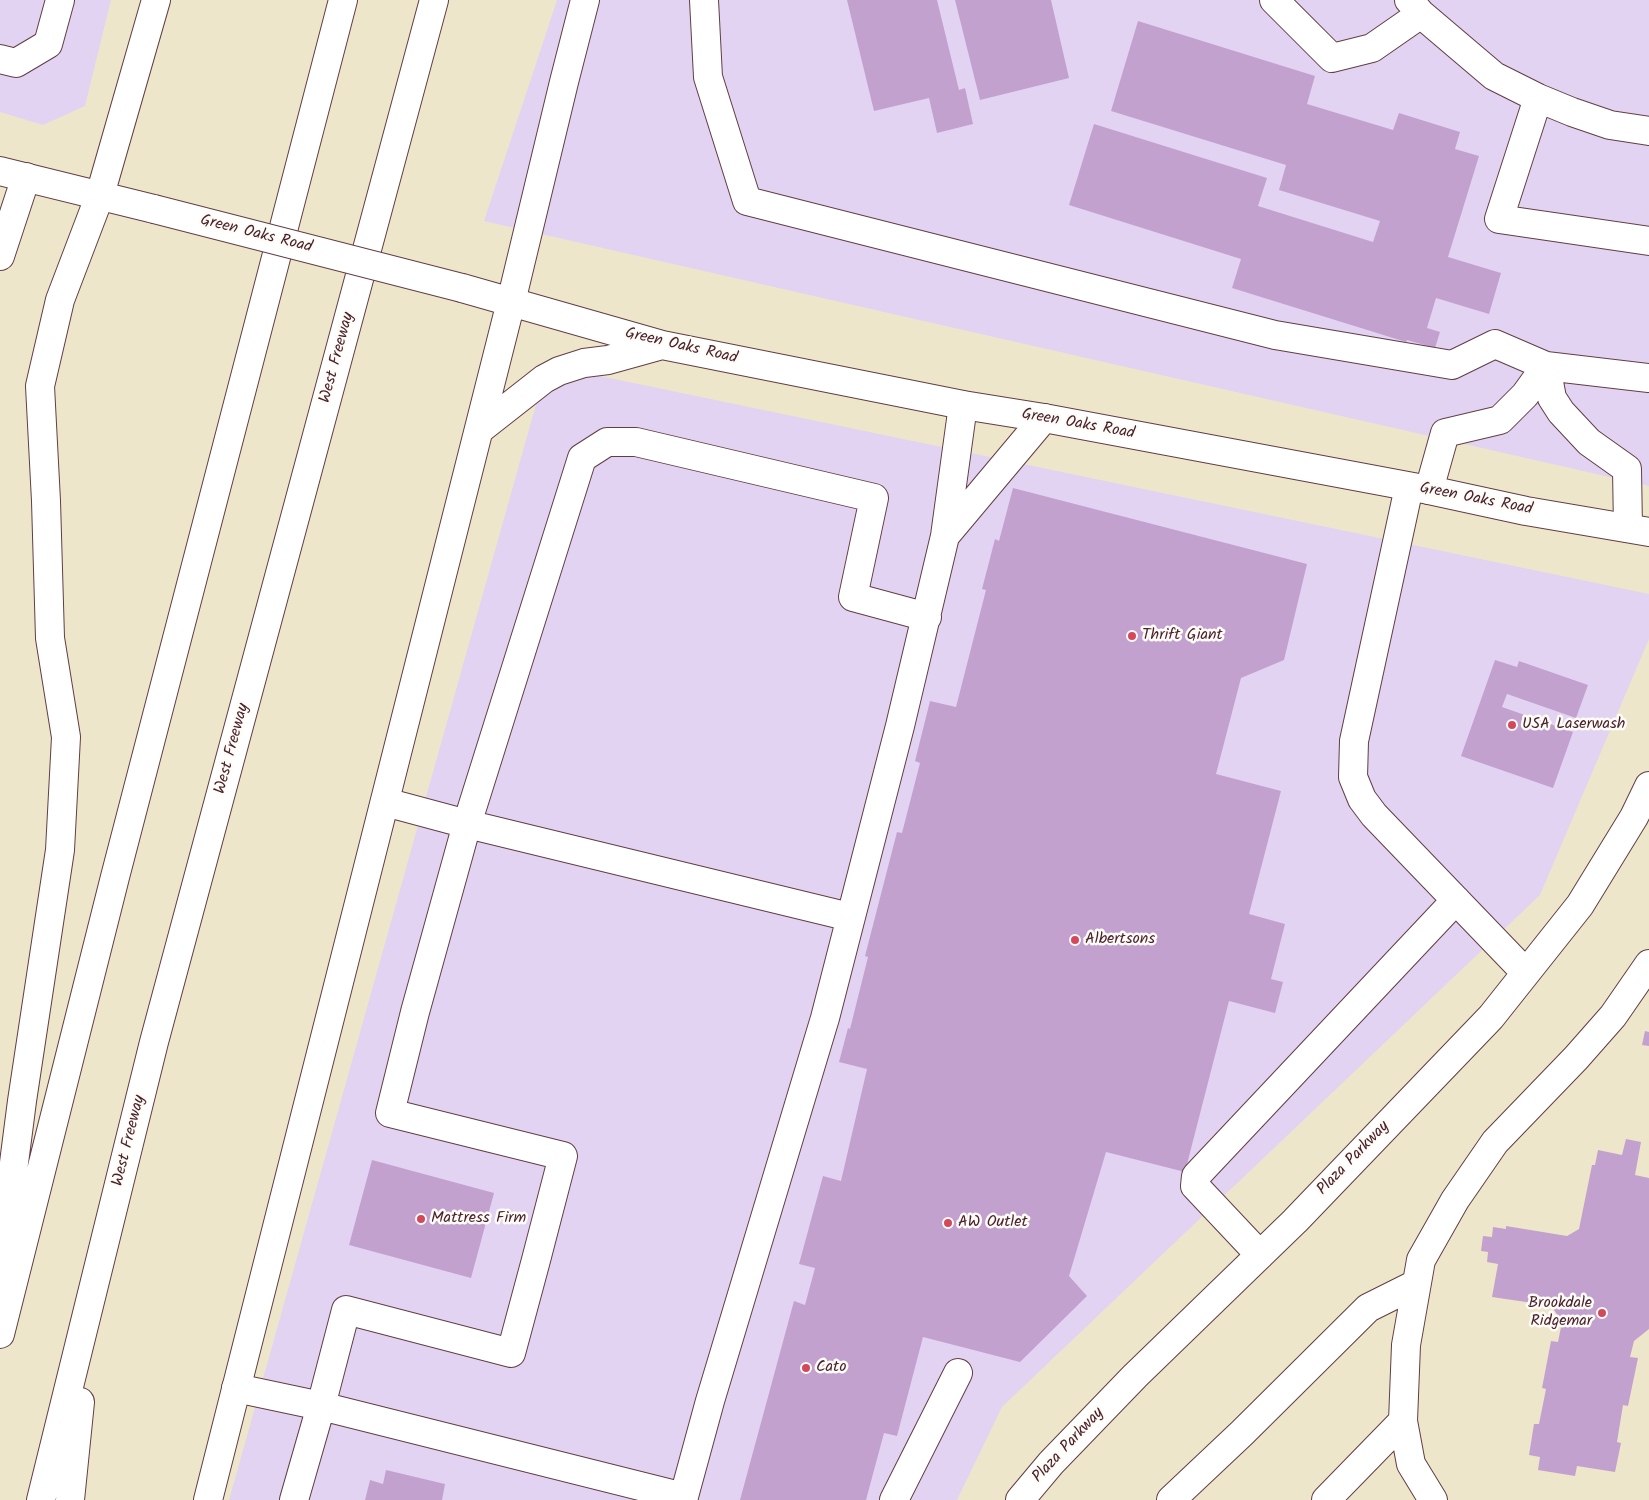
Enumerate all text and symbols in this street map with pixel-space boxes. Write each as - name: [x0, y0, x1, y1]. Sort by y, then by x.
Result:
- street label: Green Oaks Road: [198, 212, 314, 258]
- street label: West Freeway: [317, 311, 359, 405]
- street label: Green Oaks Road: [623, 325, 739, 369]
- street label: Green Oaks Road: [1020, 406, 1136, 444]
- street label: Green Oaks Road: [1418, 480, 1534, 520]
- place label: Thrift Giant: [1142, 626, 1223, 646]
- marker: Thrift Giant: [1126, 630, 1138, 642]
- street label: West Freeway: [212, 702, 254, 796]
- place label: USA Laserwash: [1522, 715, 1625, 735]
- marker: USA Laserwash: [1506, 719, 1518, 731]
- place label: Albertsons: [1085, 930, 1155, 950]
- marker: Albertsons: [1069, 934, 1081, 946]
- street label: West Freeway: [109, 1094, 151, 1188]
- street label: Plaza Parkway: [1314, 1118, 1394, 1200]
- place label: Mattress Firm: [431, 1209, 526, 1229]
- marker: Mattress Firm: [415, 1213, 427, 1225]
- place label: AW Outlet: [958, 1213, 1028, 1233]
- marker: AW Outlet: [942, 1217, 954, 1229]
- place label: Brookdale Ridgemar: [1528, 1294, 1592, 1332]
- marker: Brookdale Ridgemar: [1596, 1307, 1608, 1319]
- place label: Cato: [816, 1358, 847, 1378]
- marker: Cato: [800, 1362, 812, 1374]
- street label: Plaza Parkway: [1029, 1404, 1109, 1488]

